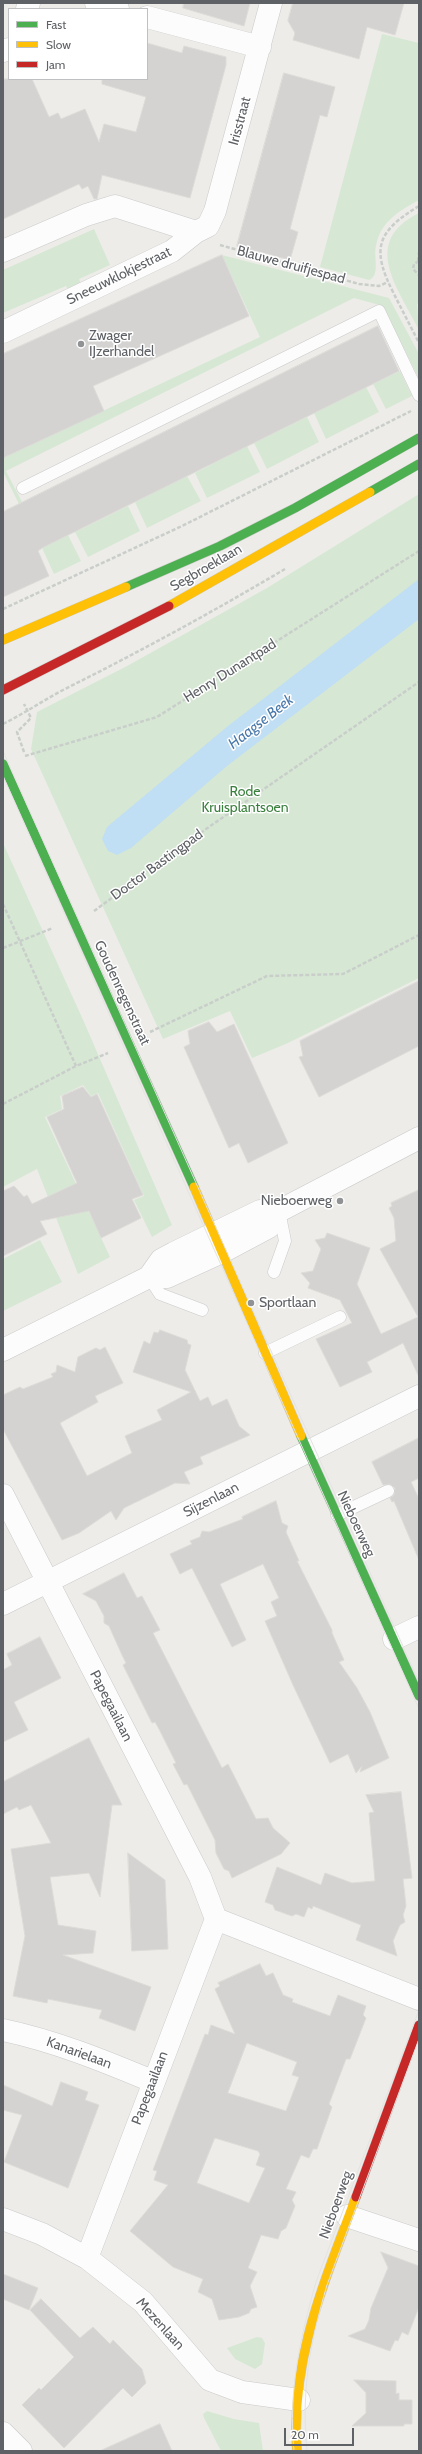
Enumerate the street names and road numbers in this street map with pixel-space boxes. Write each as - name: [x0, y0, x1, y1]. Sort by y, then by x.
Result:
- street label: Irisstraat: [225, 95, 255, 147]
- street label: Blauwe druifjespad: [235, 242, 347, 288]
- street label: Sneeuwklokjestraat: [64, 243, 174, 309]
- street label: Segbroeklaan: [167, 541, 245, 595]
- street label: Henry Dunantpad: [181, 636, 279, 706]
- street label: Doctor Bastingpad: [108, 826, 206, 904]
- street label: Goudenregenstraat: [90, 938, 154, 1048]
- street label: Sijzenlaan: [180, 1479, 242, 1521]
- street label: Nieboerweg: [333, 1488, 379, 1560]
- street label: Papegaailaan: [86, 1668, 136, 1744]
- street label: Kanarielaan: [44, 2033, 114, 2073]
- street label: Papegaailaan: [128, 2049, 172, 2127]
- street label: Nieboerweg: [316, 2169, 356, 2241]
- street label: Mezenlaan: [132, 2294, 188, 2354]

